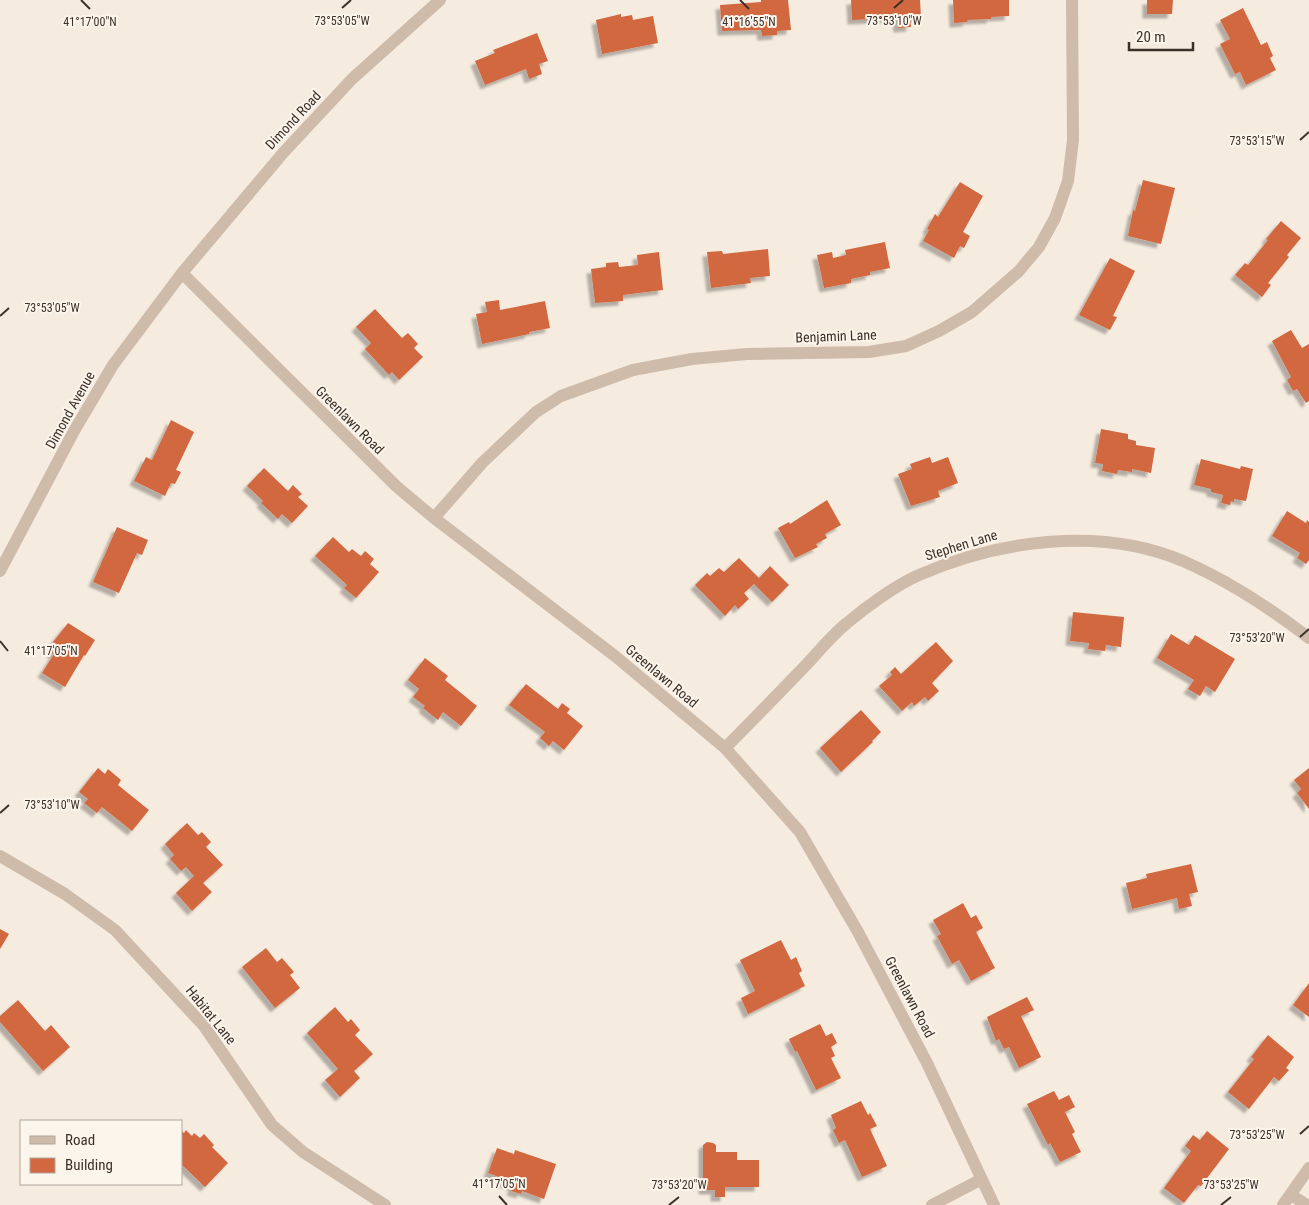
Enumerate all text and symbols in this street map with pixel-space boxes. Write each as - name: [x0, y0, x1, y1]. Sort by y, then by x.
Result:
- text: 73°53'05"W: [314, 14, 370, 28]
- text: 73°53'10"W: [866, 14, 922, 28]
- text: 41°17'00"N: [63, 15, 117, 29]
- text: 41°16'55"N: [722, 15, 776, 29]
- scale bar: [1129, 20, 1193, 52]
- text: 20 m: [1136, 28, 1166, 46]
- street label: Dimond Road: [262, 88, 324, 152]
- text: 73°53'15"W: [1229, 134, 1285, 148]
- text: 73°53'05"W: [24, 301, 80, 315]
- street label: Benjamin Lane: [795, 327, 877, 345]
- street label: Dimond Avenue: [42, 368, 98, 452]
- street label: Greenlawn Road: [313, 383, 387, 457]
- street label: Stephen Lane: [923, 526, 1000, 564]
- text: 73°53'20"W: [1229, 631, 1285, 645]
- street label: Greenlawn Road: [623, 641, 701, 711]
- text: 41°17'05"N: [24, 644, 78, 658]
- text: 73°53'10"W: [24, 798, 80, 812]
- street label: Greenlawn Road: [882, 954, 938, 1040]
- street label: Habitat Lane: [183, 983, 240, 1048]
- legend: [20, 1120, 182, 1185]
- text: 73°53'25"W: [1229, 1128, 1285, 1142]
- text: Road: [65, 1131, 95, 1149]
- text: Building: [65, 1156, 113, 1174]
- text: 41°17'05"N: [472, 1177, 526, 1191]
- text: 73°53'20"W: [651, 1178, 707, 1192]
- text: 73°53'25"W: [1203, 1178, 1259, 1192]

